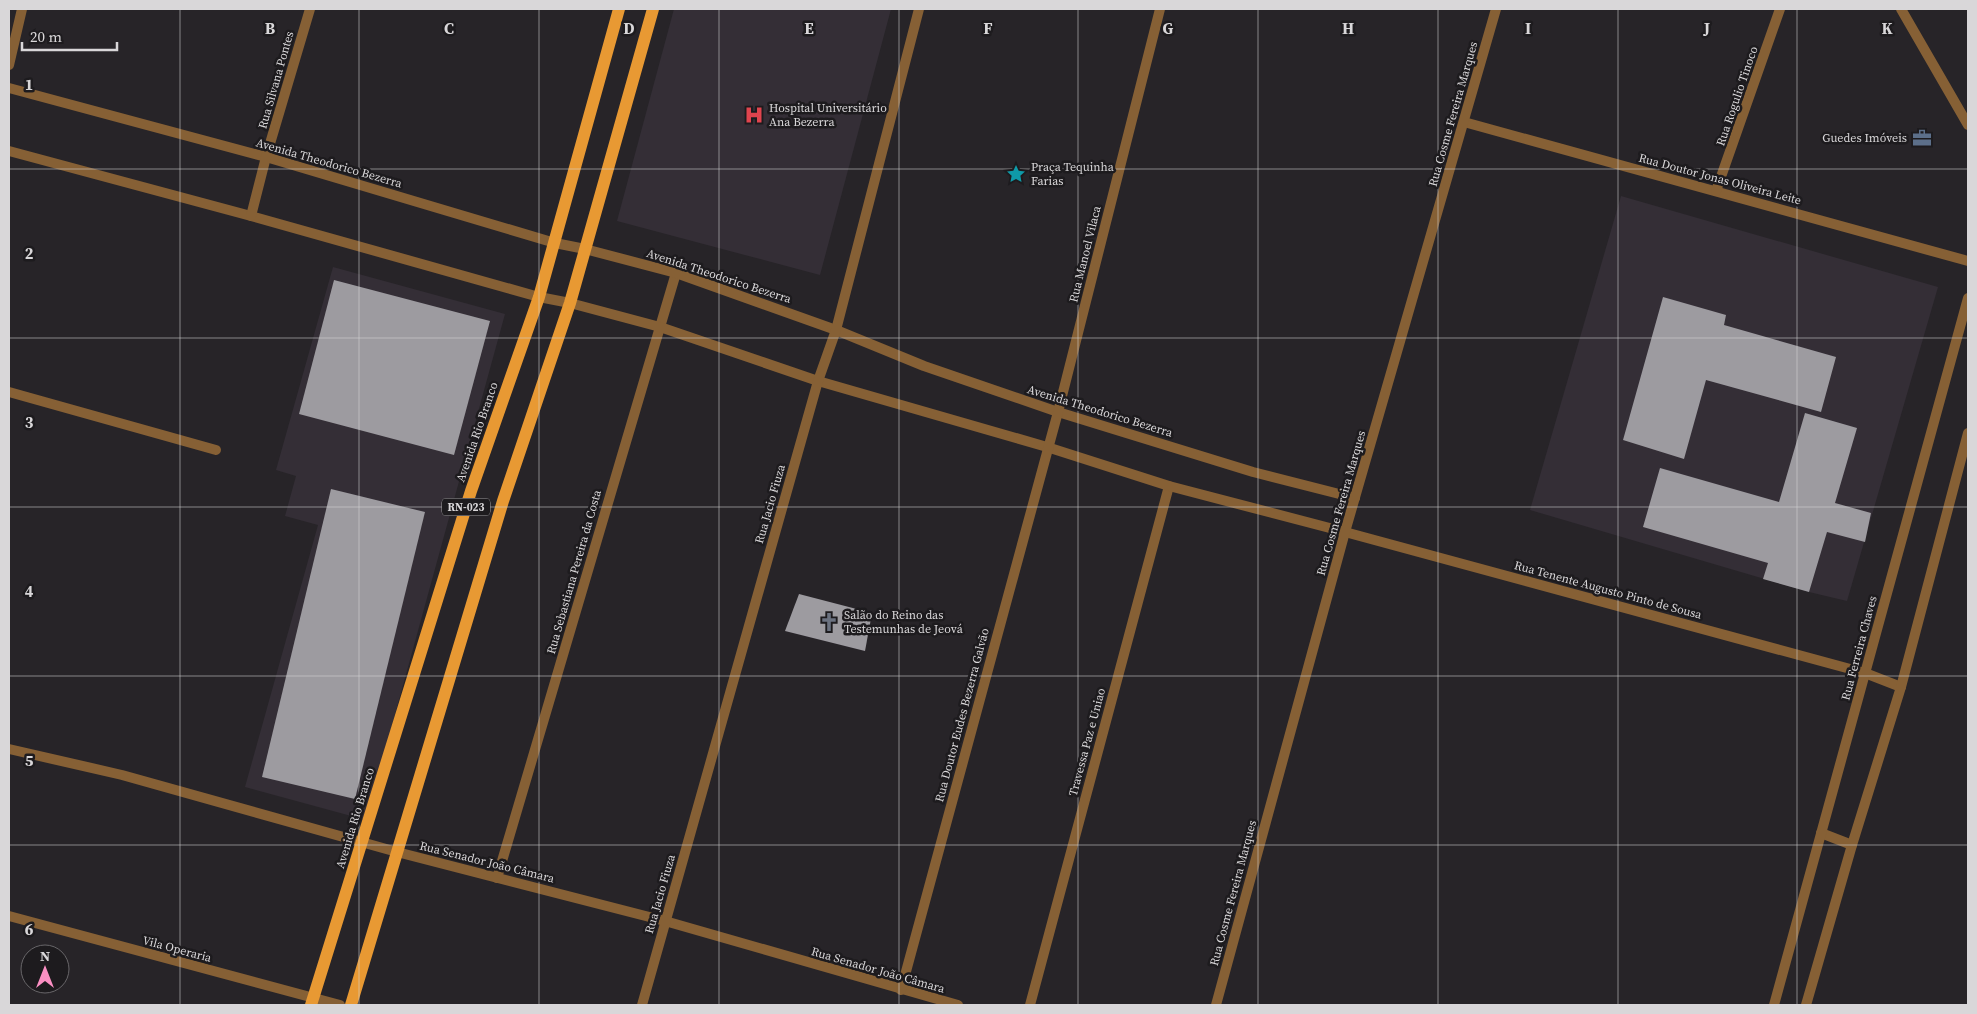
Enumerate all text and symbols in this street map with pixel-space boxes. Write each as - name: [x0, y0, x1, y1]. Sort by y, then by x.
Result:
- text: B: [265, 17, 276, 39]
- text: C: [444, 17, 454, 39]
- text: D: [623, 17, 635, 39]
- text: E: [804, 17, 814, 39]
- text: F: [983, 17, 993, 39]
- text: G: [1163, 17, 1174, 39]
- text: H: [1342, 17, 1354, 39]
- text: I: [1525, 17, 1531, 39]
- text: J: [1703, 17, 1710, 39]
- text: K: [1881, 17, 1893, 39]
- scale bar: [22, 20, 118, 52]
- text: 20 m: [30, 26, 62, 47]
- street label: Rua Silvana Pontes: [254, 29, 298, 131]
- street label: Rua Cosme Fereira Marques: [1425, 40, 1481, 188]
- street label: Rua Rogulio Tinoco: [1712, 44, 1762, 148]
- text: 1: [25, 73, 33, 95]
- place label: Hospital Universitário Ana Bezerra: [769, 100, 887, 130]
- hospital icon: Hospital Universitário Ana Bezerra: [743, 104, 765, 126]
- office icon: Guedes Imóveis: [1911, 127, 1933, 149]
- place label: Guedes Imóveis: [1822, 130, 1907, 146]
- street label: Avenida Theodorico Bezerra: [254, 134, 405, 192]
- street label: Rua Doutor Jonas Oliveira Leite: [1637, 150, 1803, 208]
- place label: Praça Tequinha Farias: [1031, 159, 1115, 189]
- place icon: Praça Tequinha Farias: [1005, 163, 1027, 185]
- street label: Rua Manoel Vilaca: [1065, 203, 1105, 304]
- text: 2: [25, 242, 34, 264]
- street label: Avenida Theodorico Bezerra: [645, 245, 794, 307]
- street label: Avenida Rio Branco: [452, 380, 502, 484]
- street label: Avenida Theodorico Bezerra: [1025, 381, 1175, 441]
- text: 3: [25, 411, 34, 433]
- street label: Rua Cosme Fereira Marques: [1313, 429, 1369, 577]
- street label: Rua Jacio Fiuza: [751, 462, 789, 545]
- street label: Rua Sebastiana Pereira da Costa: [543, 487, 605, 656]
- road number: RN-023: [442, 498, 490, 516]
- street label: Rua Tenente Augusto Pinto de Sousa: [1512, 557, 1704, 623]
- text: 4: [25, 580, 34, 602]
- street label: Rua Ferreira Chaves: [1837, 594, 1881, 702]
- place label: Salão do Reino das Testemunhas de Jeová: [844, 607, 964, 637]
- church icon: Salão do Reino das Testemunhas de Jeová: [818, 611, 840, 633]
- street label: Rua Doutor Eudes Bezerra Galvão: [931, 626, 993, 804]
- street label: Travessa Paz e Uniao: [1065, 686, 1109, 798]
- text: 5: [25, 749, 34, 771]
- street label: Avenida Rio Branco: [332, 765, 378, 870]
- street label: Rua Cosme Fereira Marques: [1206, 818, 1260, 968]
- street label: Rua Senador João Câmara: [418, 838, 557, 887]
- street label: Rua Jacio Fiuza: [641, 852, 679, 935]
- text: 6: [25, 918, 34, 940]
- street label: Vila Operaria: [141, 932, 214, 966]
- street label: Rua Senador João Câmara: [809, 943, 948, 997]
- north arrow: [20, 944, 70, 994]
- text: N: [40, 946, 50, 966]

